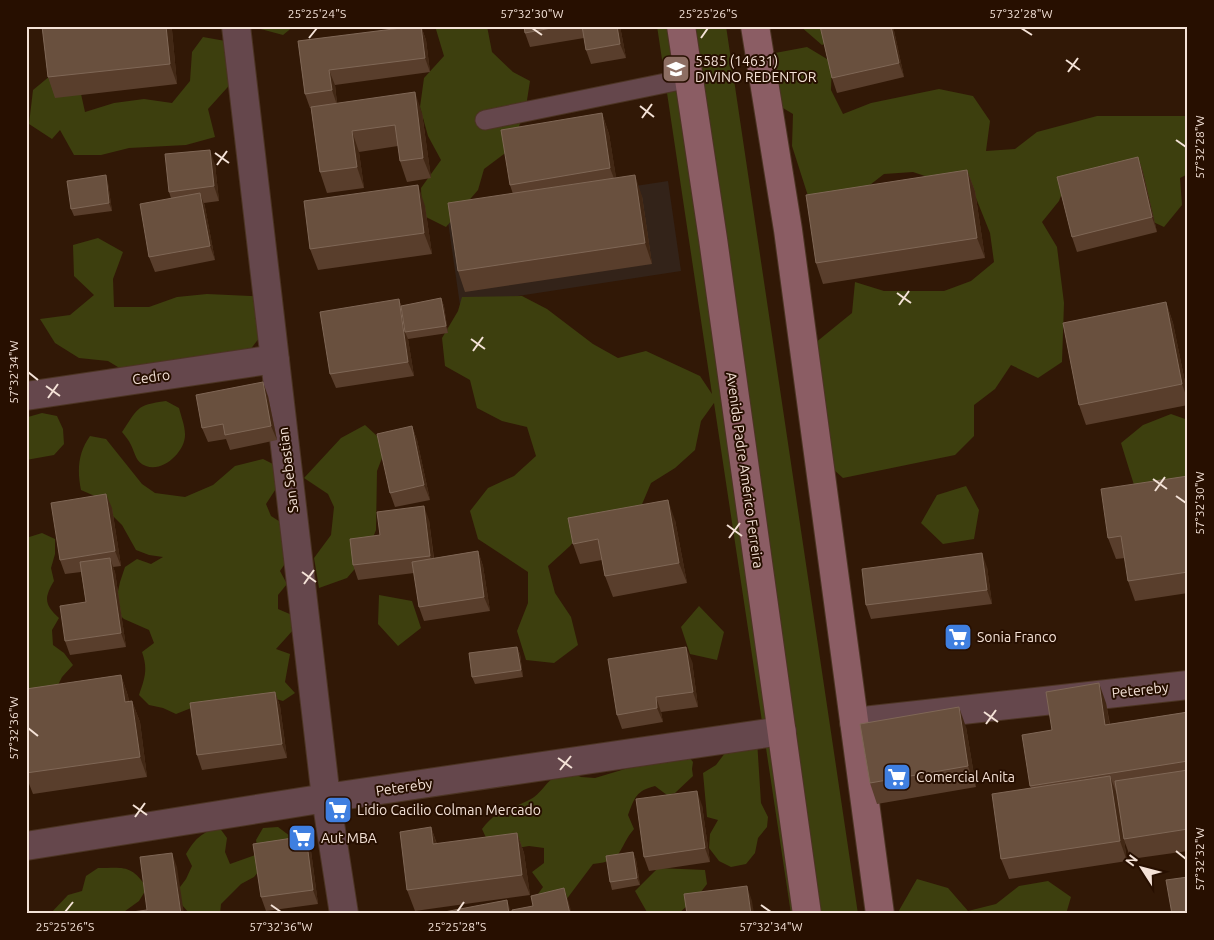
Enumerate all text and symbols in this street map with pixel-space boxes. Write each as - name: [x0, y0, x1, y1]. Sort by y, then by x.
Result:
- text: 25°25'24"S: [288, 7, 346, 20]
- text: 57°32'30"W: [500, 7, 564, 20]
- text: 25°25'26"S: [679, 7, 737, 20]
- text: 57°32'28"W: [989, 7, 1053, 20]
- place label: 5585 (14631) DIVINO REDENTOR: [695, 53, 817, 85]
- school or university icon: 5585 (14631) DIVINO REDENTOR: [661, 54, 691, 84]
- text: 57°32'28"W: [1193, 115, 1206, 179]
- text: 57°32'34"W: [7, 340, 20, 404]
- street label: Cedro: [131, 366, 171, 388]
- street label: Avenida Padre Américo Ferreira: [723, 371, 767, 569]
- street label: San Sebastian: [275, 426, 301, 514]
- text: 57°32'30"W: [1193, 471, 1206, 535]
- supermarket icon: Sonia Franco: [943, 622, 973, 652]
- place label: Sonia Franco: [977, 629, 1057, 645]
- street label: Petereby: [1111, 679, 1169, 701]
- text: 57°32'36"W: [7, 696, 20, 760]
- supermarket icon: Comercial Anita: [882, 762, 912, 792]
- place label: Comercial Anita: [916, 769, 1015, 785]
- street label: Petereby: [375, 775, 434, 799]
- supermarket icon: Lidio Cacilio Colman Mercado: [323, 795, 353, 825]
- place label: Lidio Cacilio Colman Mercado: [357, 802, 541, 818]
- supermarket icon: Aut MBA: [287, 823, 317, 853]
- text: 57°32'32"W: [1193, 827, 1206, 891]
- place label: Aut MBA: [321, 830, 377, 846]
- north arrow: [1116, 842, 1166, 892]
- text: N: [1122, 851, 1141, 869]
- text: 25°25'26"S: [36, 920, 94, 933]
- text: 57°32'36"W: [249, 920, 313, 933]
- text: 25°25'28"S: [428, 920, 486, 933]
- text: 57°32'34"W: [739, 920, 803, 933]

